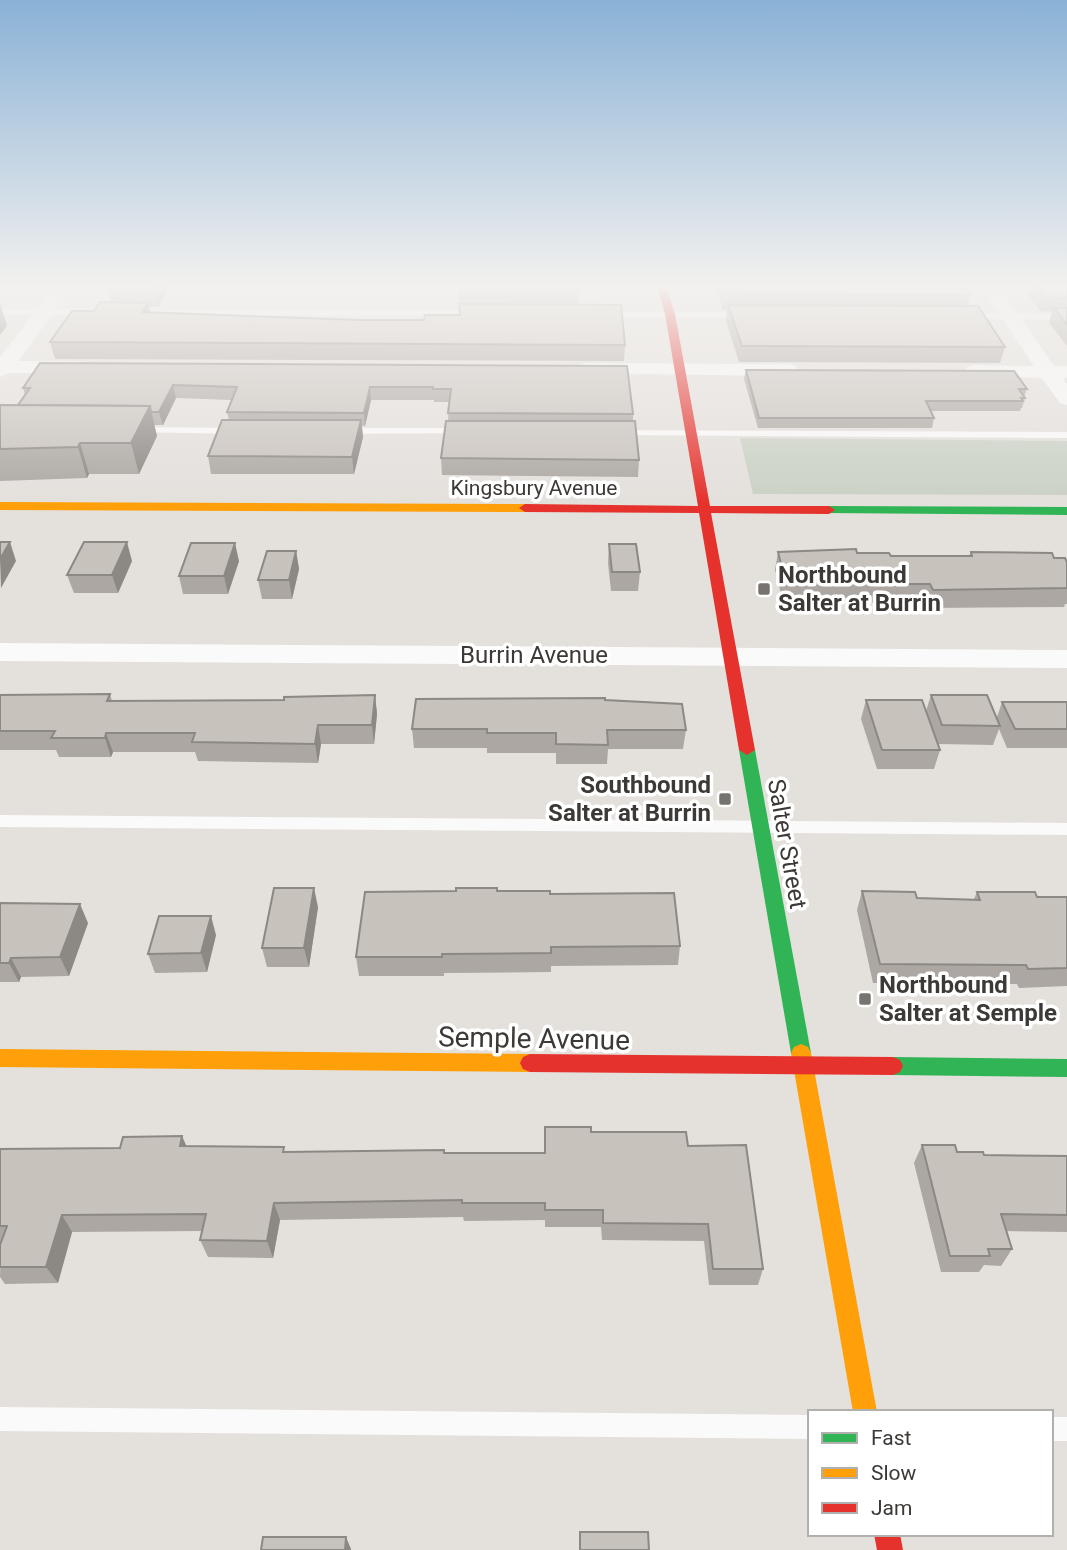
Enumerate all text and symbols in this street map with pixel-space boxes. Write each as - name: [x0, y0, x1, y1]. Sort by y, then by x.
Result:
- street label: Kingsbury Avenue: [451, 476, 618, 500]
- place label: Northbound Salter at Burrin: [778, 561, 941, 617]
- marker: Northbound Salter at Burrin: [756, 581, 772, 597]
- street label: Burrin Avenue: [460, 641, 608, 669]
- place label: Southbound Salter at Burrin: [548, 771, 711, 827]
- street label: Salter Street: [762, 777, 812, 911]
- marker: Southbound Salter at Burrin: [717, 791, 733, 807]
- place label: Northbound Salter at Semple: [879, 971, 1057, 1027]
- marker: Northbound Salter at Semple: [857, 991, 873, 1007]
- street label: Semple Avenue: [438, 1020, 630, 1057]
- legend: [808, 1410, 1053, 1536]
- text: Fast: [871, 1426, 912, 1450]
- text: Slow: [871, 1461, 917, 1485]
- text: Jam: [871, 1496, 912, 1520]

